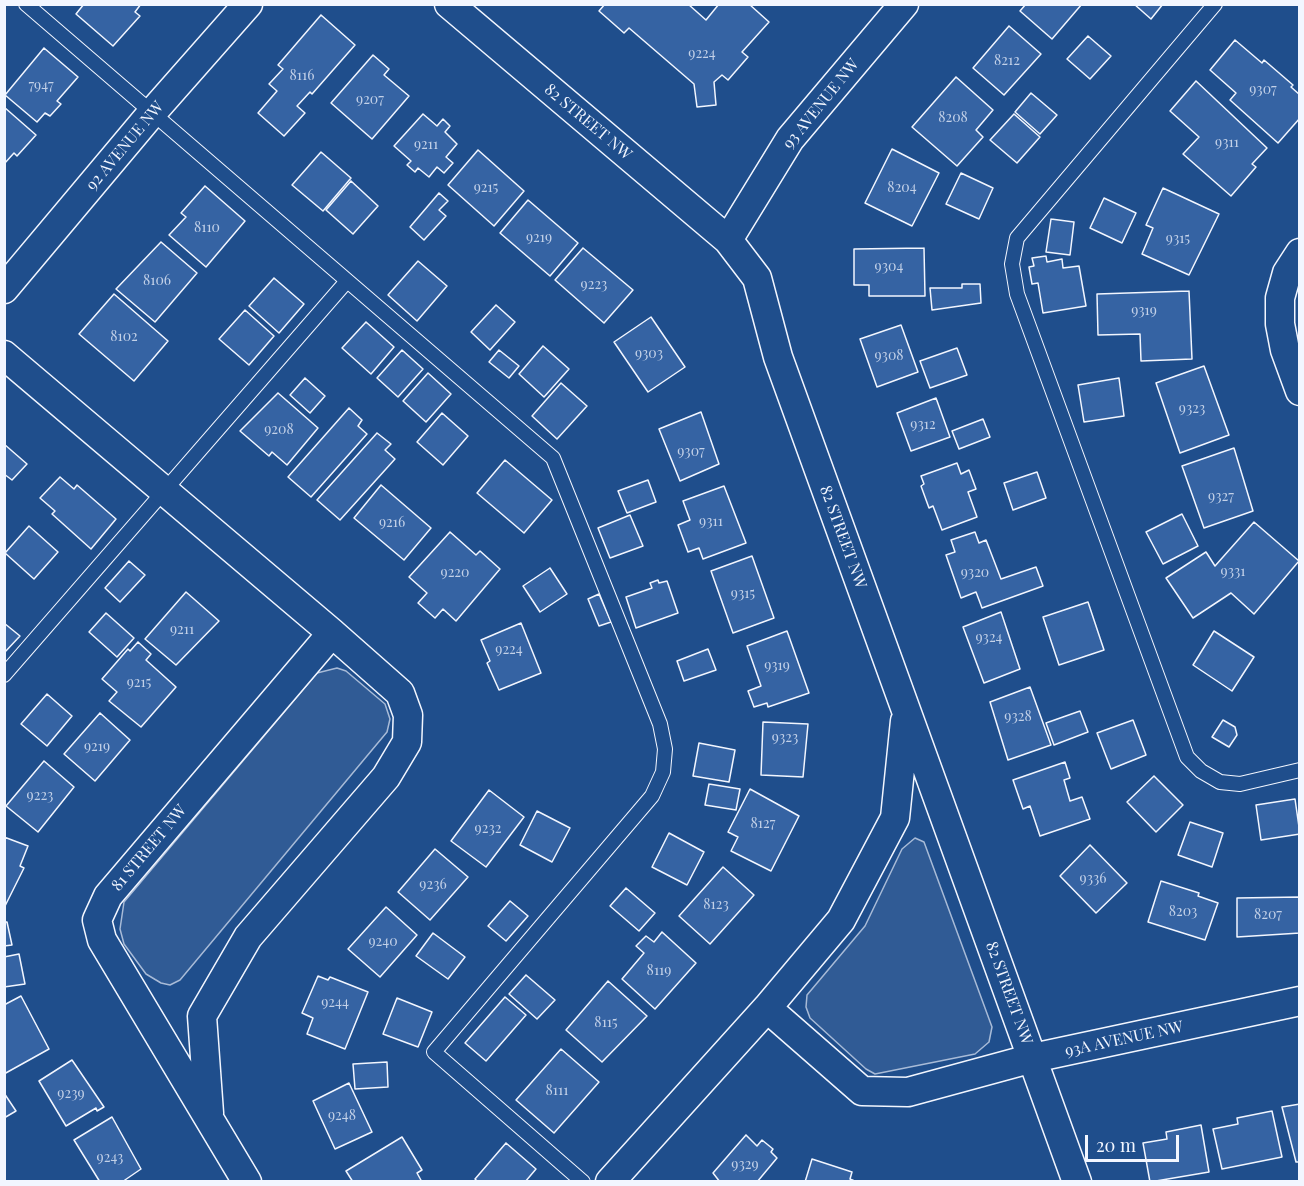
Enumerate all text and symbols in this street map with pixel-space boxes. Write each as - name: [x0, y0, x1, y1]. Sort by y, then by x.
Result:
- house number: 9224: [688, 46, 716, 62]
- house number: 8212: [994, 53, 1020, 69]
- street label: 93 AVENUE NW: [779, 55, 863, 153]
- house number: 8116: [290, 68, 314, 84]
- house number: 7947: [28, 78, 54, 94]
- street label: 82 STREET NW: [540, 80, 636, 164]
- house number: 9307: [1249, 82, 1277, 98]
- house number: 9207: [356, 92, 384, 108]
- street label: 92 AVENUE NW: [82, 97, 168, 195]
- house number: 8208: [938, 110, 968, 126]
- house number: 9311: [1215, 135, 1239, 151]
- house number: 9211: [414, 137, 438, 153]
- house number: 9215: [474, 180, 498, 196]
- house number: 8204: [887, 180, 917, 196]
- house number: 8110: [194, 220, 220, 236]
- house number: 9219: [526, 230, 552, 246]
- house number: 9315: [1166, 231, 1190, 247]
- house number: 9304: [875, 259, 903, 275]
- house number: 8106: [143, 273, 171, 289]
- house number: 9223: [581, 277, 607, 293]
- house number: 9319: [1131, 303, 1157, 319]
- house number: 8102: [110, 329, 138, 345]
- house number: 9303: [635, 346, 663, 362]
- house number: 9308: [874, 348, 904, 364]
- house number: 9323: [1179, 401, 1205, 417]
- house number: 9312: [910, 417, 936, 433]
- house number: 9208: [264, 422, 294, 438]
- house number: 9307: [677, 444, 705, 460]
- street label: 82 STREET NW: [815, 483, 871, 591]
- house number: 9327: [1208, 489, 1234, 505]
- house number: 9311: [699, 514, 723, 530]
- house number: 9216: [379, 515, 405, 531]
- house number: 9331: [1221, 564, 1245, 580]
- house number: 9220: [441, 565, 469, 581]
- house number: 9320: [961, 565, 989, 581]
- house number: 9315: [731, 586, 755, 602]
- house number: 9211: [170, 622, 194, 638]
- house number: 9324: [975, 630, 1003, 646]
- house number: 9224: [495, 642, 523, 658]
- house number: 9319: [764, 658, 790, 674]
- house number: 9215: [127, 675, 151, 691]
- house number: 9328: [1004, 709, 1032, 725]
- house number: 9323: [772, 730, 798, 746]
- house number: 9219: [84, 739, 110, 755]
- house number: 9223: [27, 788, 53, 804]
- street label: 81 STREET NW: [107, 801, 191, 895]
- house number: 8127: [751, 816, 775, 832]
- house number: 9232: [475, 821, 501, 837]
- house number: 9336: [1080, 871, 1106, 887]
- house number: 9236: [419, 877, 447, 893]
- house number: 8123: [703, 897, 729, 913]
- house number: 8203: [1169, 904, 1197, 920]
- house number: 8207: [1254, 907, 1282, 923]
- house number: 9240: [368, 934, 398, 950]
- street label: 82 STREET NW: [981, 939, 1037, 1047]
- house number: 8119: [647, 963, 671, 979]
- house number: 9244: [321, 995, 349, 1011]
- house number: 8115: [594, 1015, 618, 1031]
- street label: 93A AVENUE NW: [1063, 1017, 1185, 1061]
- house number: 8111: [546, 1083, 568, 1099]
- house number: 9239: [57, 1086, 85, 1102]
- house number: 9248: [328, 1108, 356, 1124]
- scale bar: [1088, 1123, 1182, 1161]
- text: 20 m: [1096, 1133, 1136, 1157]
- house number: 9243: [97, 1150, 123, 1166]
- house number: 9329: [731, 1157, 759, 1173]

